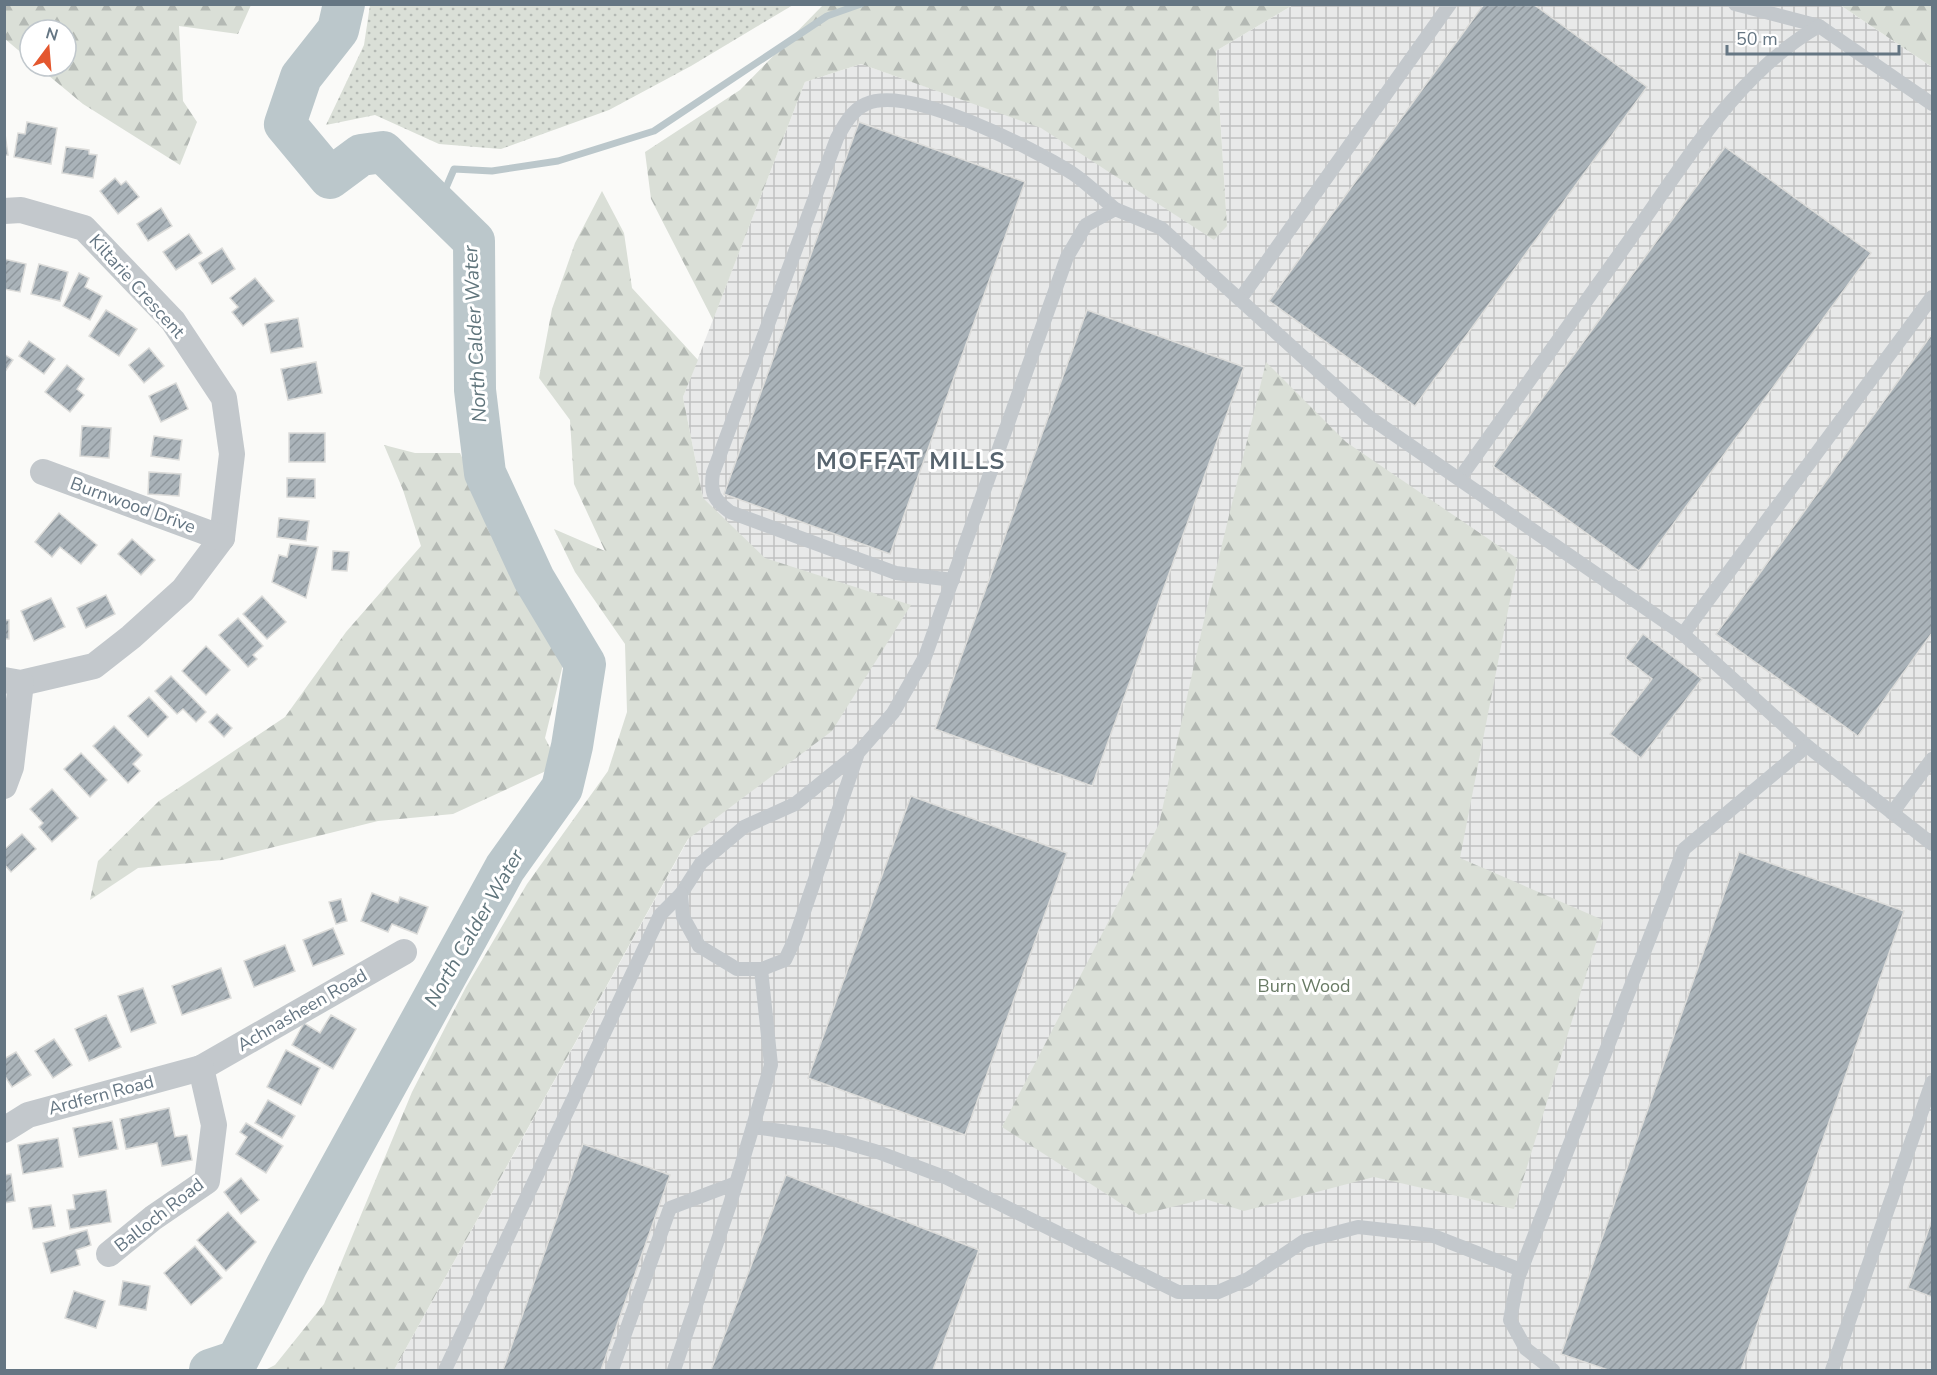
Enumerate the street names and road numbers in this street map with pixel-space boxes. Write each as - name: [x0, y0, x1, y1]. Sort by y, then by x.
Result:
- street label: Kiltarie Crescent: [84, 229, 191, 344]
- street label: Burnwood Drive: [67, 471, 199, 539]
- street label: Achnasheen Road: [233, 963, 371, 1057]
- street label: Ardfern Road: [46, 1069, 156, 1121]
- street label: Balloch Road: [109, 1172, 209, 1258]

